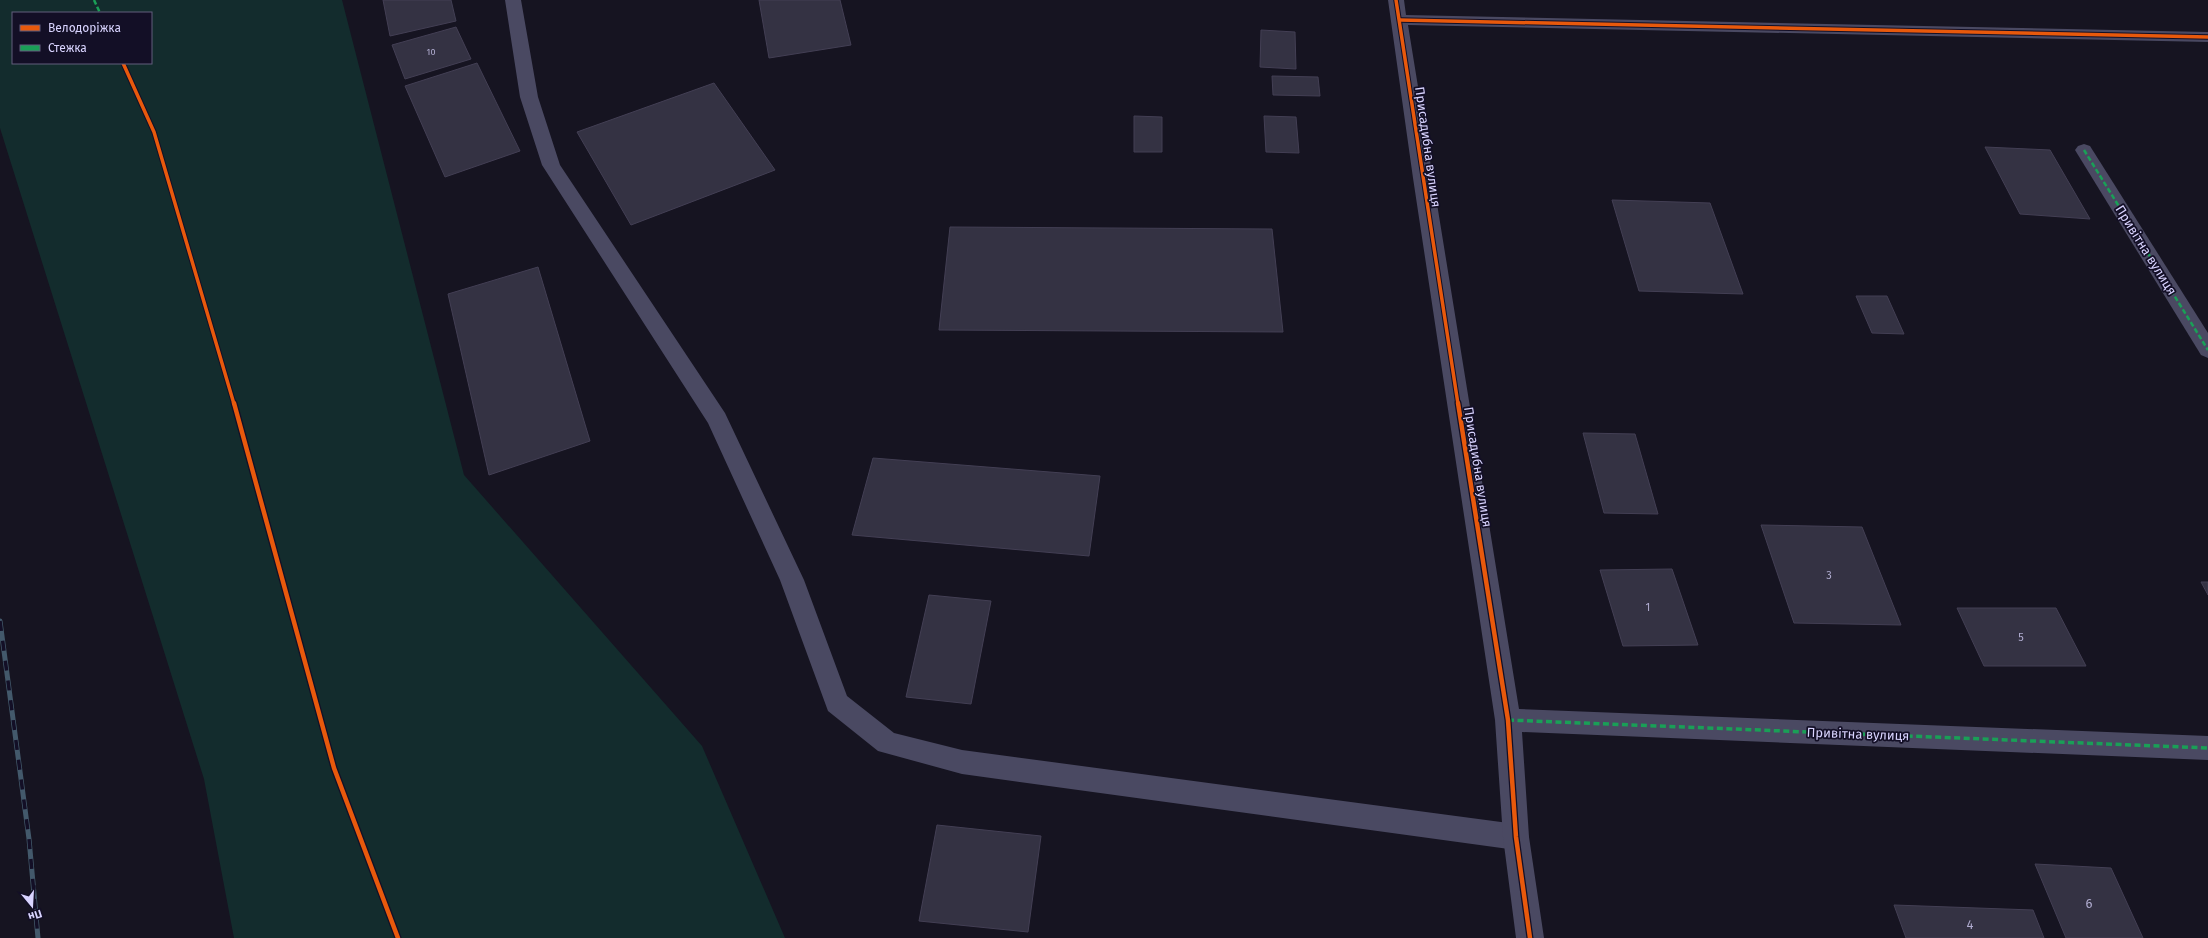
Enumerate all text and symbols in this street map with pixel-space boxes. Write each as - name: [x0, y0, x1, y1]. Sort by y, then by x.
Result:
- legend: [12, 12, 152, 64]
- text: Велодоріжка: [48, 21, 121, 35]
- text: Стежка: [48, 41, 87, 55]
- house number: 10: [427, 47, 435, 57]
- street label: Присадибна вулиця: [1412, 86, 1444, 208]
- street label: Привітна вулиця: [2112, 202, 2180, 298]
- street label: Присадибна вулиця: [1461, 406, 1495, 528]
- house number: 3: [1826, 569, 1832, 582]
- house number: 1: [1646, 601, 1650, 614]
- house number: 5: [2018, 631, 2024, 644]
- street label: Привітна вулиця: [1806, 725, 1910, 743]
- north arrow: [12, 886, 52, 926]
- house number: 6: [2086, 896, 2093, 911]
- text: Пн: [26, 907, 43, 923]
- house number: 4: [1967, 917, 1974, 932]

